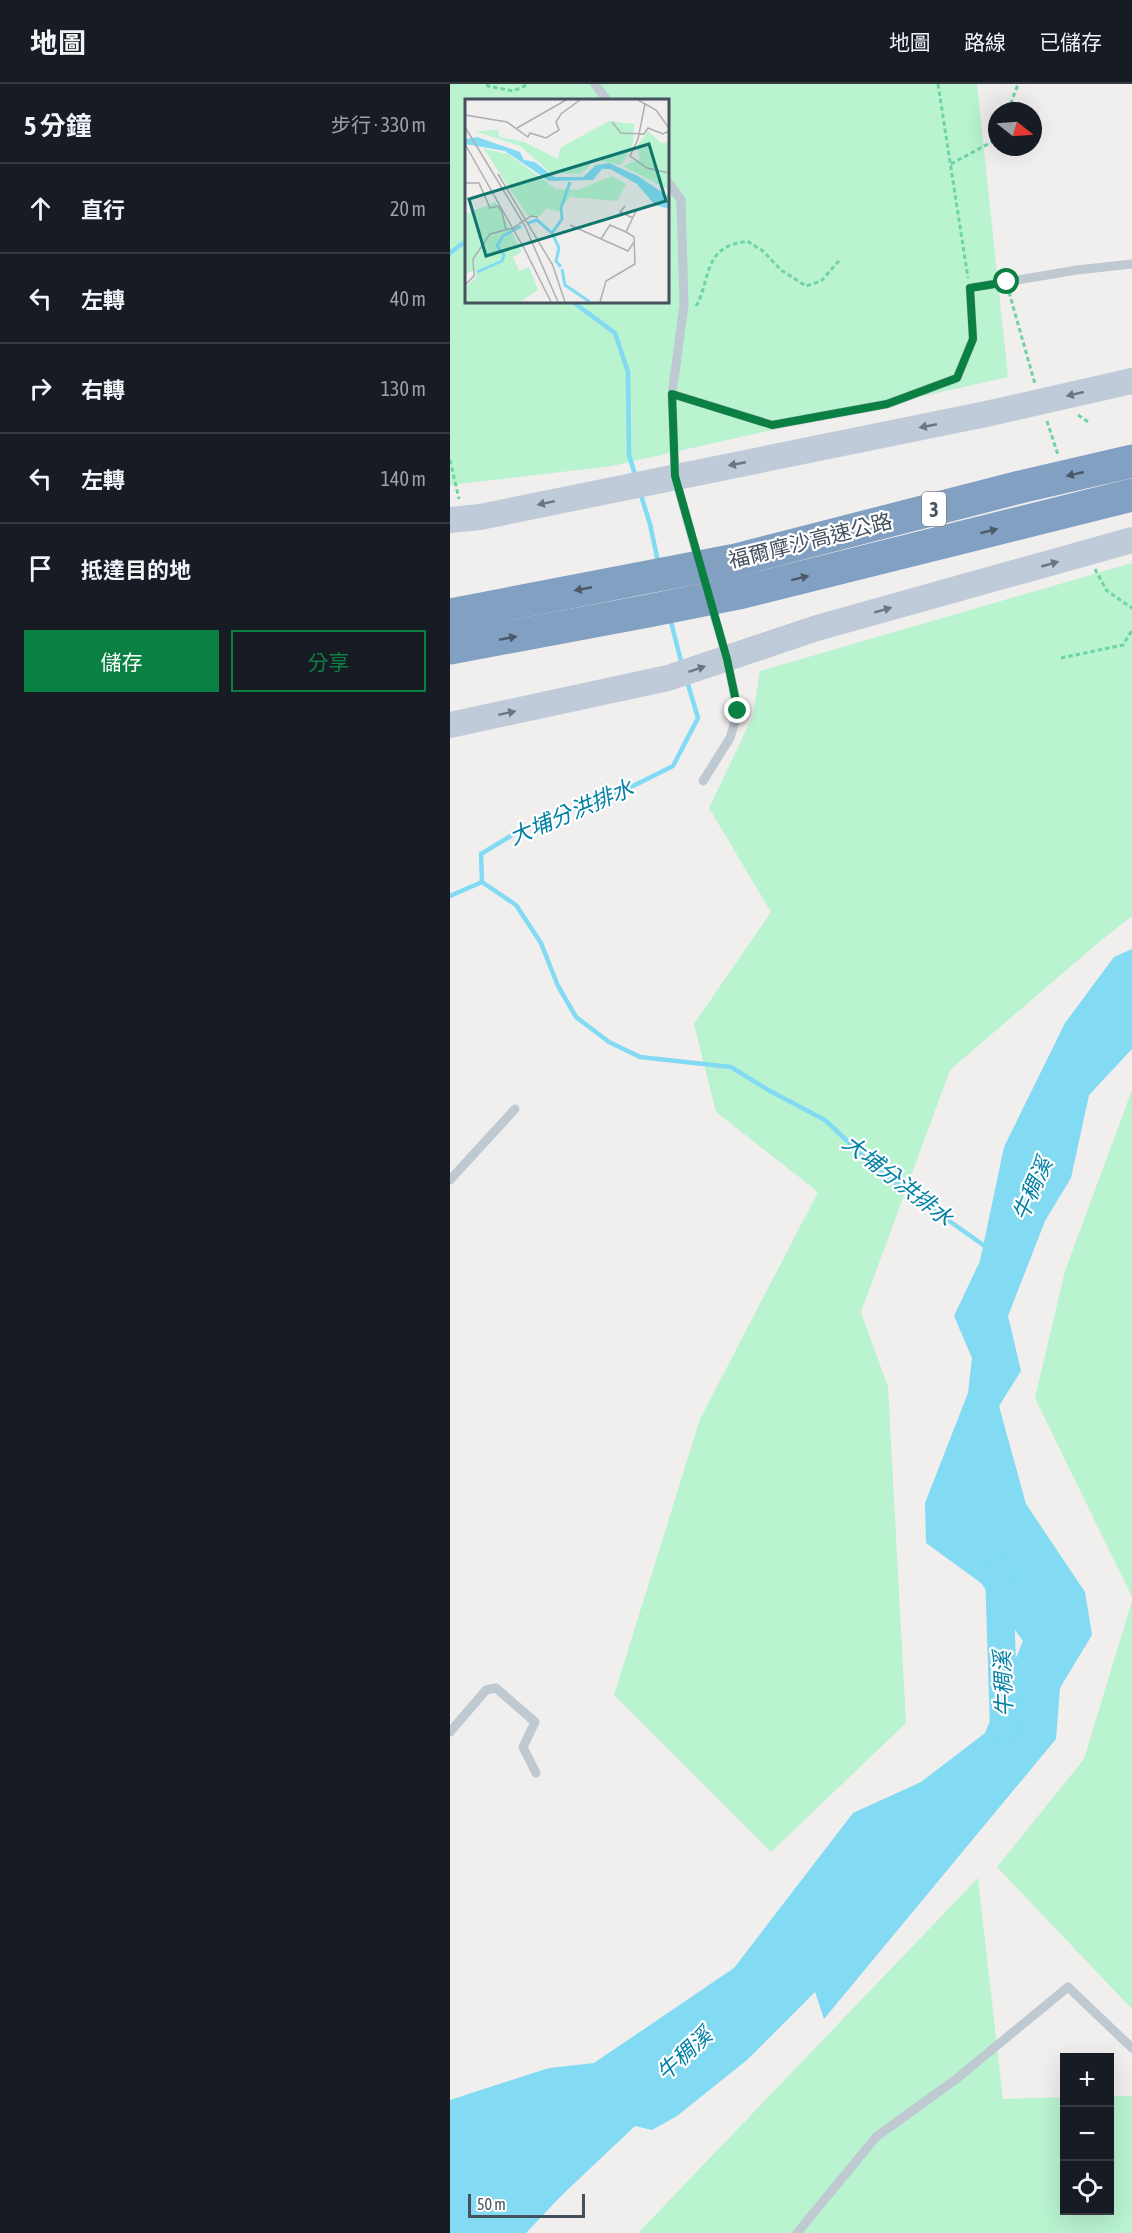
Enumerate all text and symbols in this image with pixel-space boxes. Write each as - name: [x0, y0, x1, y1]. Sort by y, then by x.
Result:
- text: 地圖: [30, 27, 86, 59]
- text: 地圖: [889, 30, 931, 54]
- text: 路線: [964, 30, 1006, 54]
- text: 已儲存: [1039, 30, 1102, 54]
- inset map: [465, 99, 669, 303]
- north arrow: [988, 102, 1042, 156]
- text: 5 分鐘: [24, 111, 92, 141]
- text: 步行 · 330 m: [331, 113, 426, 136]
- icon: ahead: [24, 192, 57, 225]
- text: 直行: [81, 197, 125, 223]
- text: 20 m: [390, 197, 426, 220]
- route start: [993, 268, 1019, 294]
- icon: left: [24, 282, 57, 315]
- text: 左轉: [81, 287, 125, 313]
- text: 40 m: [390, 287, 426, 310]
- icon: right: [24, 372, 57, 405]
- text: 右轉: [81, 377, 125, 403]
- text: 130 m: [381, 377, 426, 400]
- one-way arrow: [1065, 390, 1084, 399]
- one-way arrow: [919, 422, 938, 431]
- one-way arrow: [727, 460, 746, 469]
- icon: left: [24, 462, 57, 495]
- text: 左轉: [81, 467, 125, 493]
- text: 140 m: [381, 467, 426, 490]
- one-way arrow: [1066, 470, 1084, 480]
- road number: 3: [922, 492, 946, 526]
- one-way arrow: [536, 499, 555, 508]
- street label: 福爾摩沙高速公路: [726, 508, 894, 572]
- one-way arrow: [980, 525, 998, 535]
- icon: arrive: [24, 552, 57, 585]
- text: 抵達目的地: [81, 557, 191, 583]
- one-way arrow: [1041, 559, 1059, 568]
- one-way arrow: [791, 572, 809, 582]
- one-way arrow: [574, 585, 593, 594]
- one-way arrow: [874, 605, 892, 614]
- button: 儲存: [24, 630, 219, 692]
- button: 分享: [231, 630, 426, 692]
- one-way arrow: [498, 633, 517, 642]
- one-way arrow: [688, 663, 706, 673]
- route end: [724, 697, 750, 723]
- one-way arrow: [498, 707, 516, 717]
- water label: 大埔分洪排水: [505, 774, 638, 850]
- water label: 大埔分洪排水: [838, 1129, 959, 1231]
- water label: 牛稠溪: [1007, 1151, 1059, 1224]
- water label: 牛稠溪: [989, 1648, 1017, 1717]
- water label: 牛稠溪: [651, 2020, 719, 2086]
- map controls: [1060, 2053, 1114, 2215]
- button: +: [1060, 2053, 1114, 2107]
- button: −: [1060, 2107, 1114, 2161]
- button: locate: [1060, 2161, 1114, 2215]
- scale bar: [468, 2191, 585, 2218]
- text: 50 m: [477, 2195, 506, 2213]

